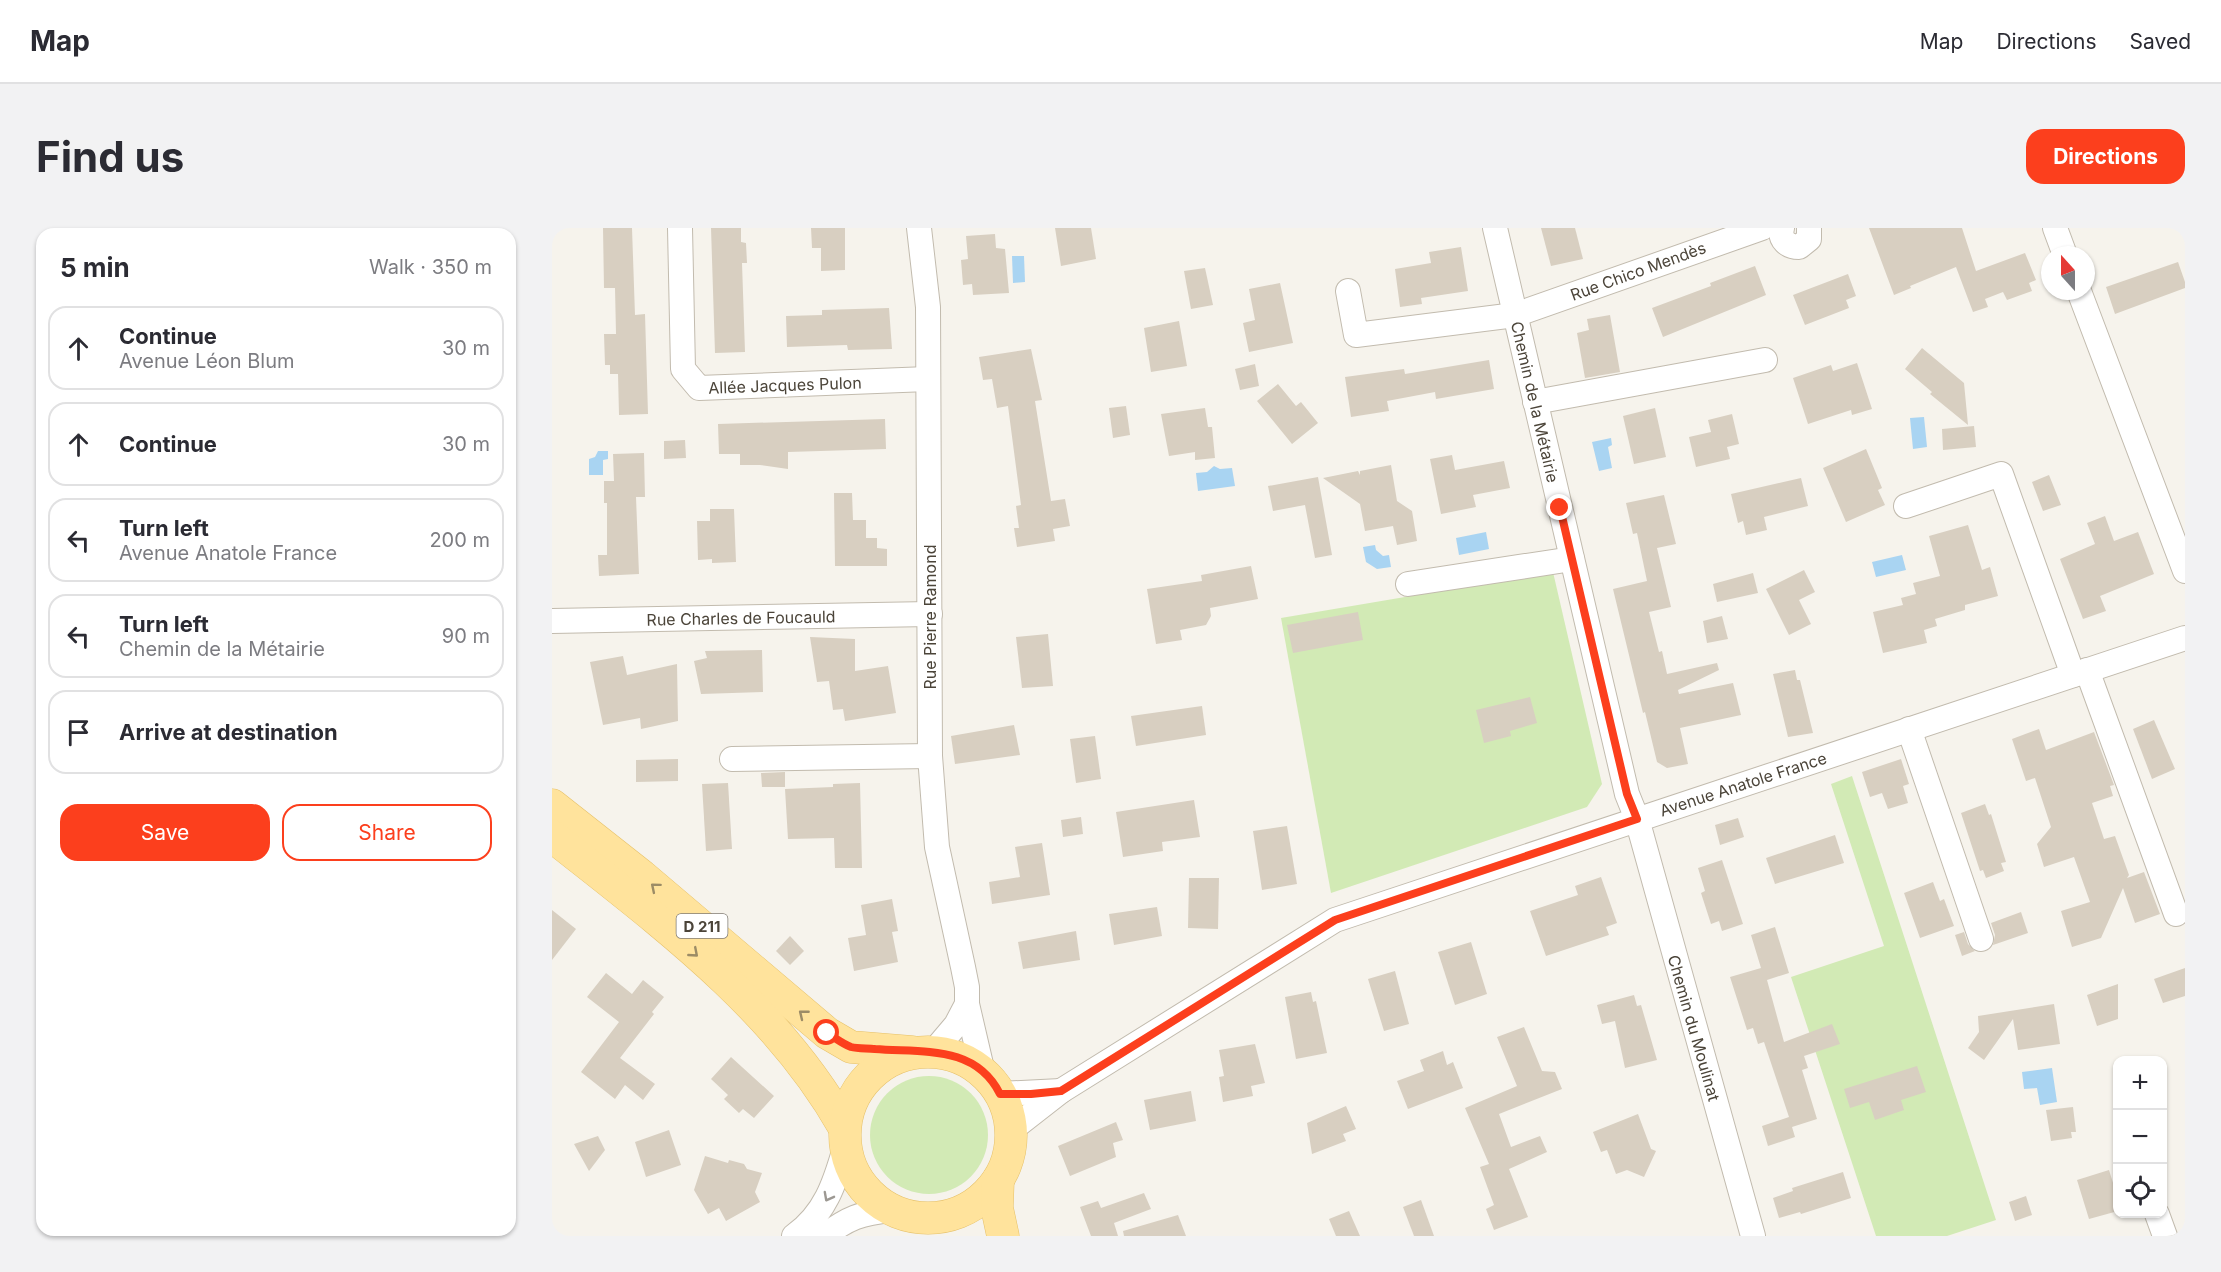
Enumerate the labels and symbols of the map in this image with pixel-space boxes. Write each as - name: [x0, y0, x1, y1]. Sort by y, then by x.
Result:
- street label: Rue Chico Mendès: [1568, 237, 1708, 305]
- north arrow: [2041, 246, 2095, 300]
- street label: Chemin de la Métairie: [1507, 319, 1563, 485]
- street label: Allée Jacques Pulon: [708, 372, 862, 398]
- route end: [1546, 494, 1572, 520]
- street label: Rue Pierre Ramond: [920, 545, 940, 689]
- street label: Rue Charles de Foucauld: [646, 606, 836, 630]
- street label: Avenue Anatole France: [1657, 748, 1829, 820]
- one-way arrow: [651, 883, 662, 894]
- road number: D 211: [676, 914, 728, 938]
- one-way arrow: [688, 946, 698, 957]
- street label: Chemin du Moulinat: [1664, 953, 1724, 1103]
- one-way arrow: [799, 1010, 810, 1021]
- route start: [813, 1019, 839, 1045]
- one-way arrow: [823, 1191, 835, 1202]

